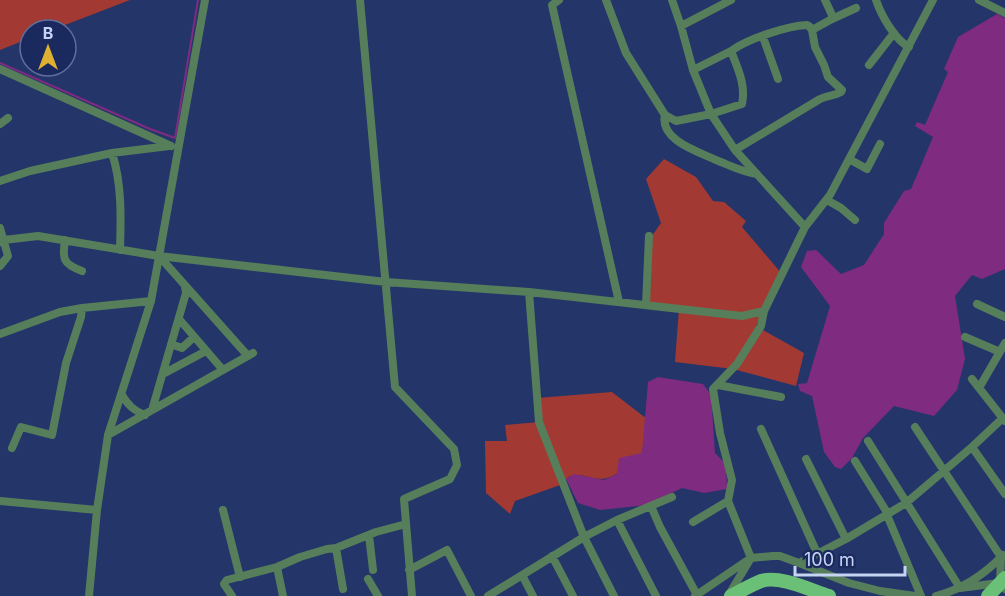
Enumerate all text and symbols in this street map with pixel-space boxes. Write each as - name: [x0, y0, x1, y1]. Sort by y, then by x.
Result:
- north arrow: [18, 18, 78, 78]
- text: B: [43, 23, 53, 43]
- scale bar: [795, 539, 904, 577]
- text: 100 m: [804, 549, 855, 570]

